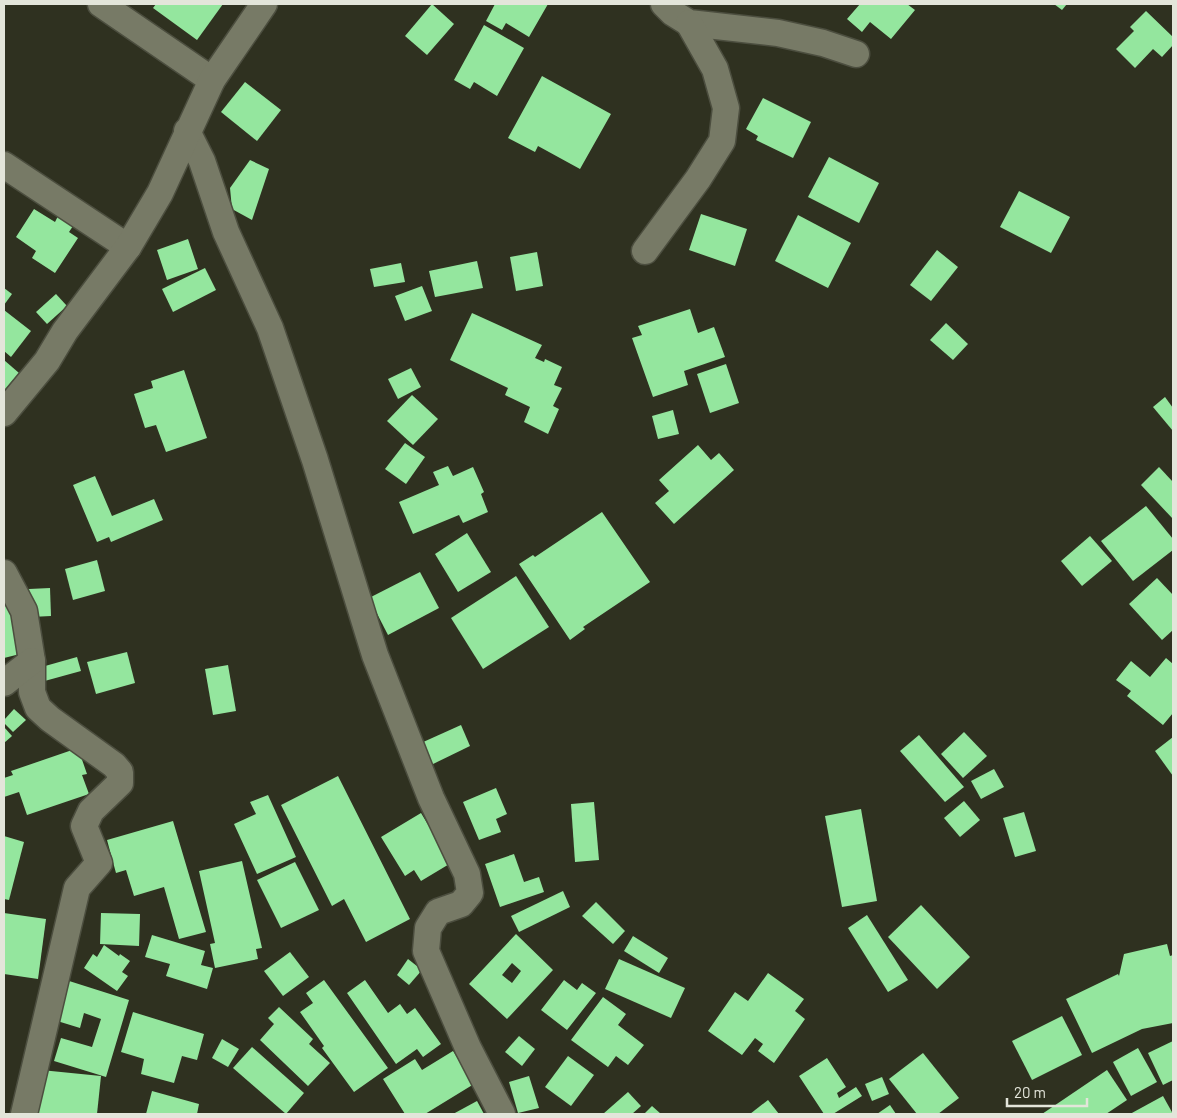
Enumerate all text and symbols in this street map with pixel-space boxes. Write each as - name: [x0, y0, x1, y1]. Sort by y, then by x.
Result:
- scale bar: [1007, 1076, 1087, 1108]
- text: 20 m: [1014, 1083, 1046, 1101]

